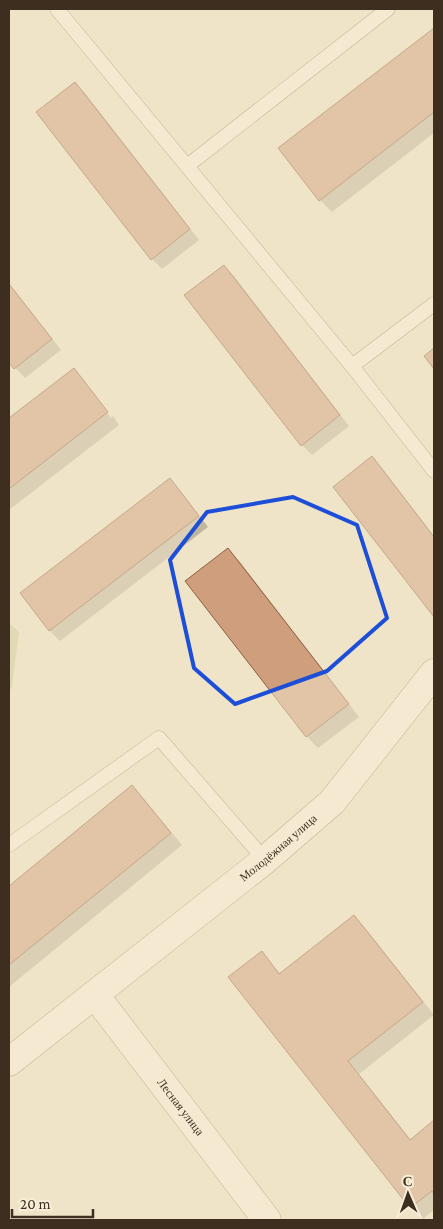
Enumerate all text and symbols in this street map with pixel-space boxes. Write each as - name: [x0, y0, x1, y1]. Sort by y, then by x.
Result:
- street label: Молодёжная улица: [237, 811, 320, 884]
- street label: Лесная улица: [154, 1076, 207, 1139]
- north arrow: [383, 1169, 433, 1219]
- text: С: [402, 1173, 413, 1189]
- scale bar: [12, 1186, 94, 1218]
- text: 20 m: [20, 1196, 51, 1212]

